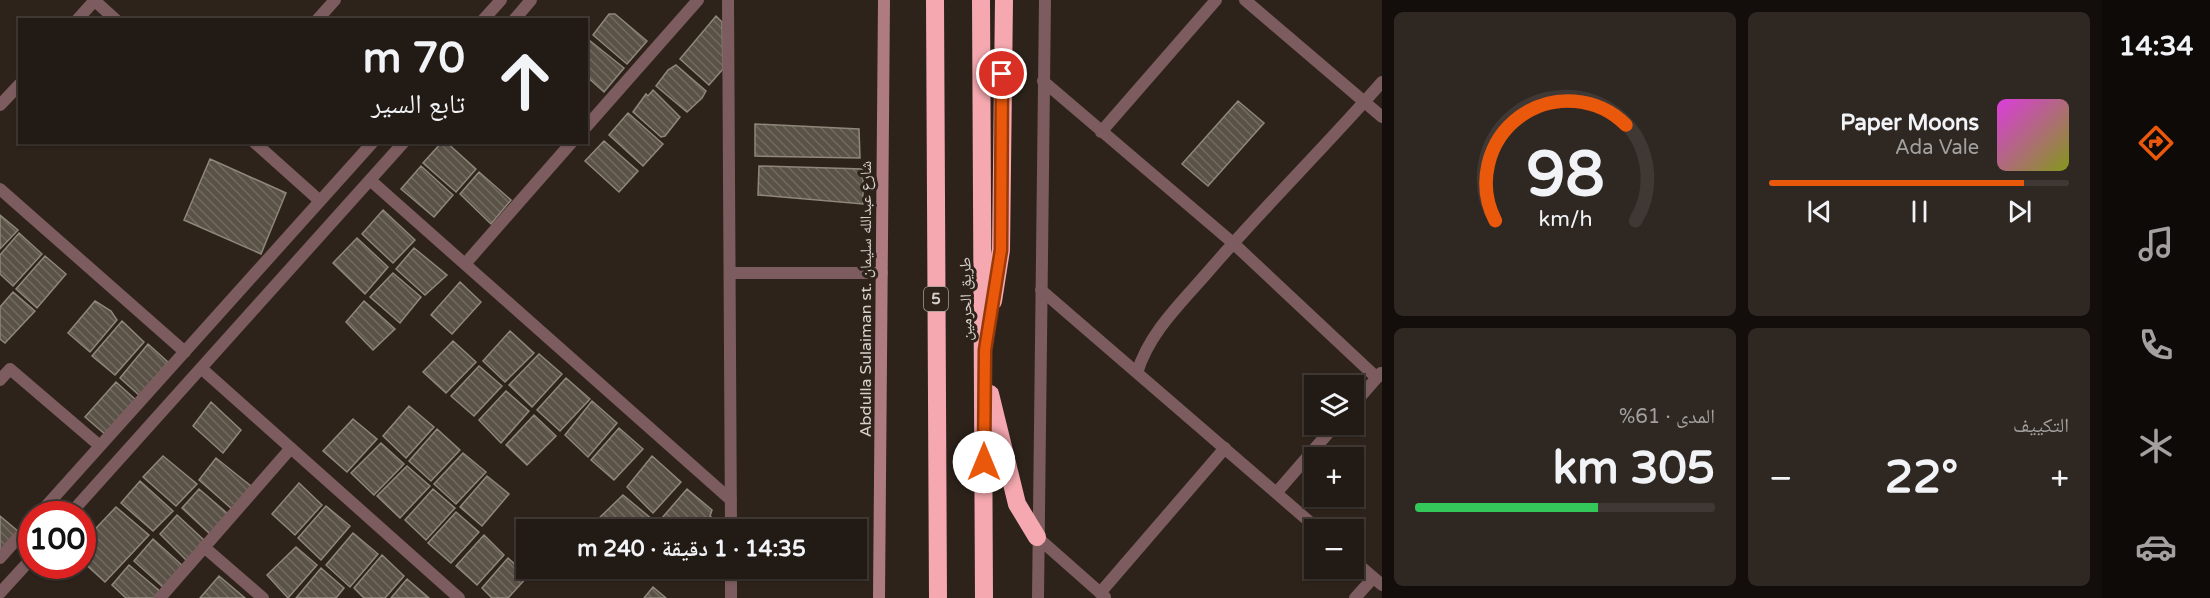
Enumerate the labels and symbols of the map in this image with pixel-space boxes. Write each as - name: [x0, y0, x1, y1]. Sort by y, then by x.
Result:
- pin: [976, 48, 1027, 99]
- street label: Abdulla Sulaiman st. شارع عبدالله سليمان: [856, 161, 876, 437]
- street label: طريق الحرمين: [955, 257, 977, 341]
- road number: 5: [924, 287, 948, 311]
- position arrow: [952, 430, 1016, 494]
- speed limit sign: 100: [18, 501, 96, 579]

